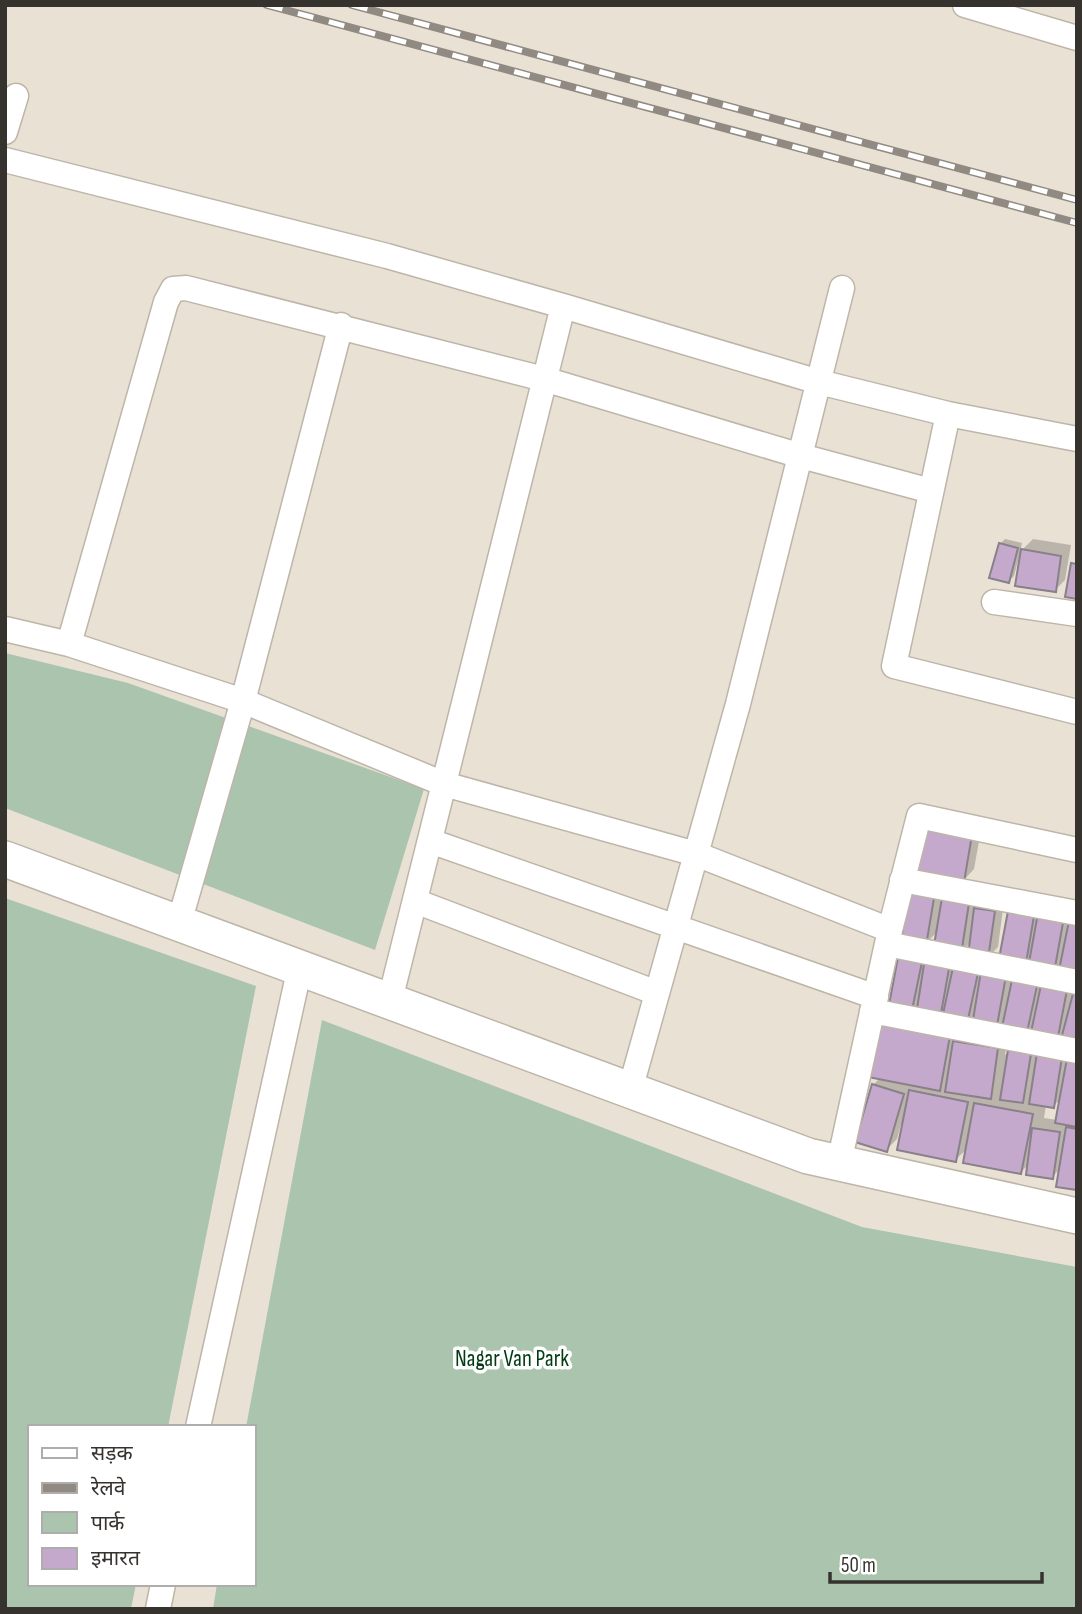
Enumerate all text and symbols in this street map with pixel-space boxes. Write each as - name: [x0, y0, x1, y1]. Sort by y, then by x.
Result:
- park label: Nagar Van Park: [455, 1345, 569, 1373]
- legend: [28, 1425, 256, 1586]
- text: सड़क: [91, 1441, 133, 1466]
- text: रेलवे: [90, 1476, 126, 1501]
- text: पार्क: [91, 1511, 125, 1536]
- scale bar: [830, 1540, 1042, 1584]
- text: इमारत: [91, 1546, 141, 1571]
- text: 50 m: [841, 1553, 876, 1578]

